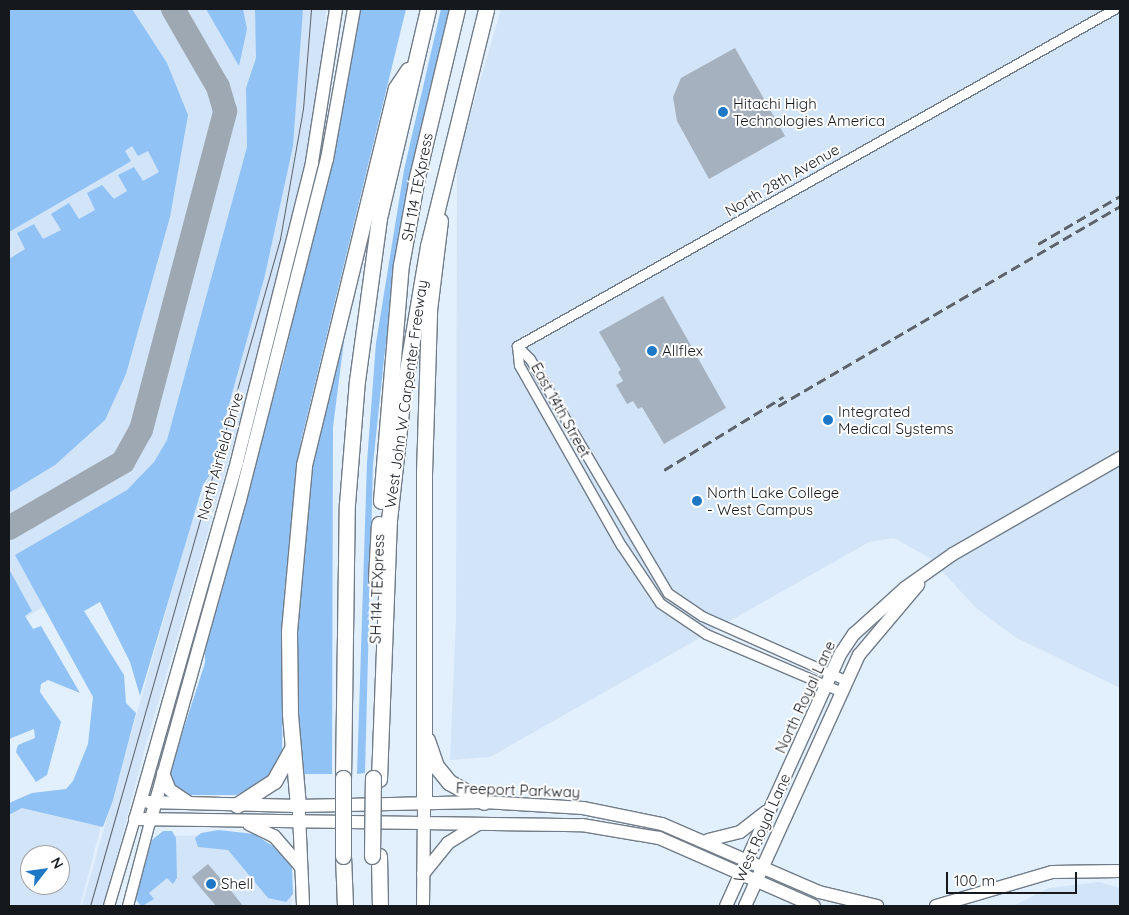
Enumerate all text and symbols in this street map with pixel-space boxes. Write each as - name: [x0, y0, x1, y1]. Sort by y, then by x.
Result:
- place label: Hitachi High Technologies America: [733, 94, 885, 129]
- marker: Hitachi High Technologies America: [717, 106, 729, 118]
- street label: SH 114 TEXpress: [398, 131, 436, 243]
- street label: North 28th Avenue: [722, 140, 842, 220]
- street label: West John W Carpenter Freeway: [381, 279, 431, 509]
- place label: Allflex: [662, 342, 703, 360]
- marker: Allflex: [646, 345, 658, 357]
- street label: East 14th Street: [527, 359, 595, 461]
- street label: North Airfield Drive: [193, 390, 247, 522]
- place label: Integrated Medical Systems: [838, 402, 954, 437]
- marker: Integrated Medical Systems: [822, 414, 834, 426]
- place label: North Lake College - West Campus: [707, 483, 839, 518]
- marker: North Lake College - West Campus: [691, 495, 703, 507]
- street label: SH 114 TEXpress: [366, 534, 388, 644]
- street label: North Royal Lane: [771, 638, 839, 756]
- street label: West Royal Lane: [730, 771, 794, 885]
- street label: Freeport Parkway: [455, 779, 581, 801]
- north arrow: [20, 845, 70, 895]
- text: N: [47, 854, 67, 872]
- scale bar: [949, 862, 1080, 894]
- text: 100 m: [954, 871, 995, 890]
- place label: Shell: [221, 875, 253, 893]
- marker: Shell: [205, 878, 217, 890]

